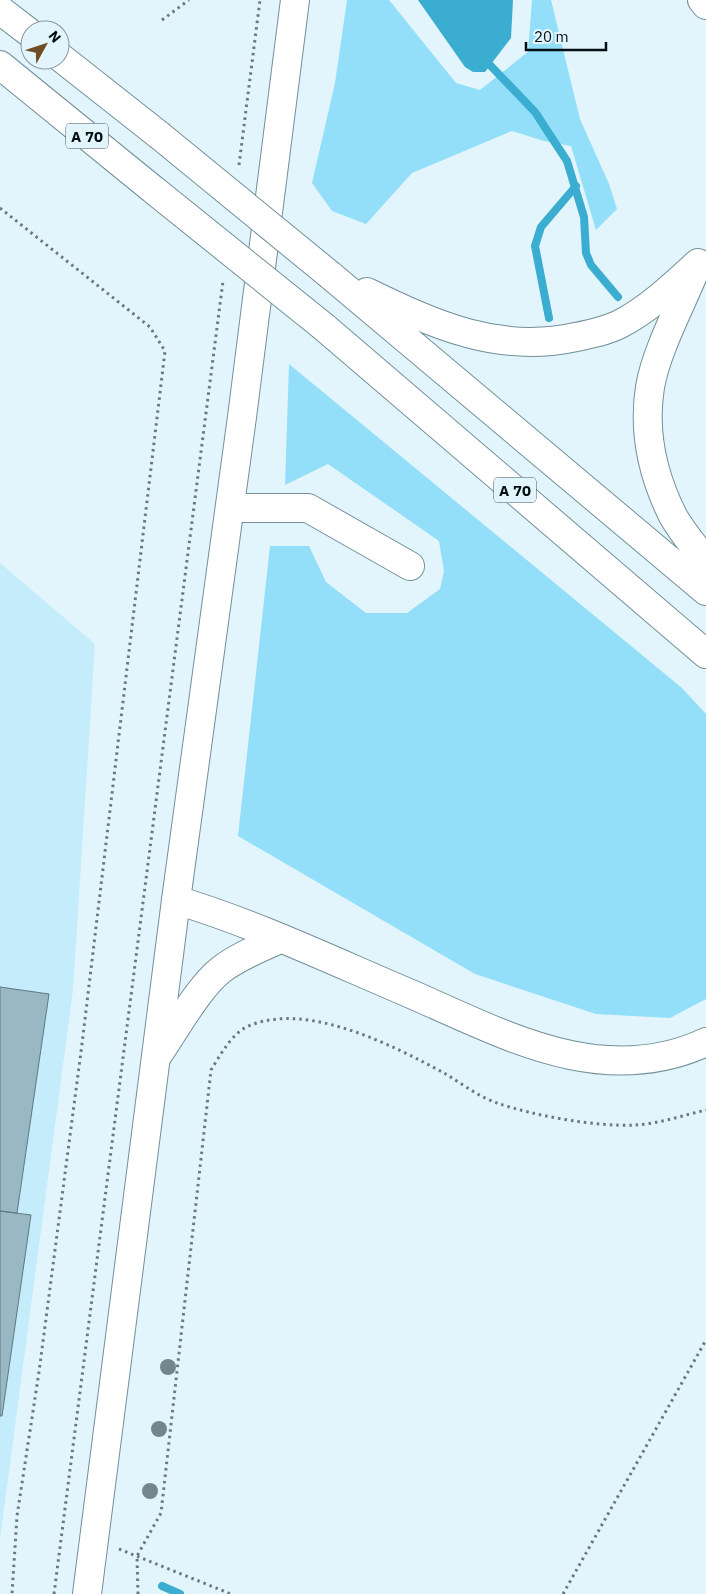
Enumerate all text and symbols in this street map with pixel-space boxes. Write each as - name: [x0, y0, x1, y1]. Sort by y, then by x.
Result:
- north arrow: [20, 20, 70, 70]
- scale bar: [526, 20, 606, 52]
- text: N: [45, 27, 65, 46]
- text: 20 m: [534, 27, 569, 46]
- road number: A 70: [66, 124, 108, 148]
- road number: A 70: [494, 478, 536, 502]

